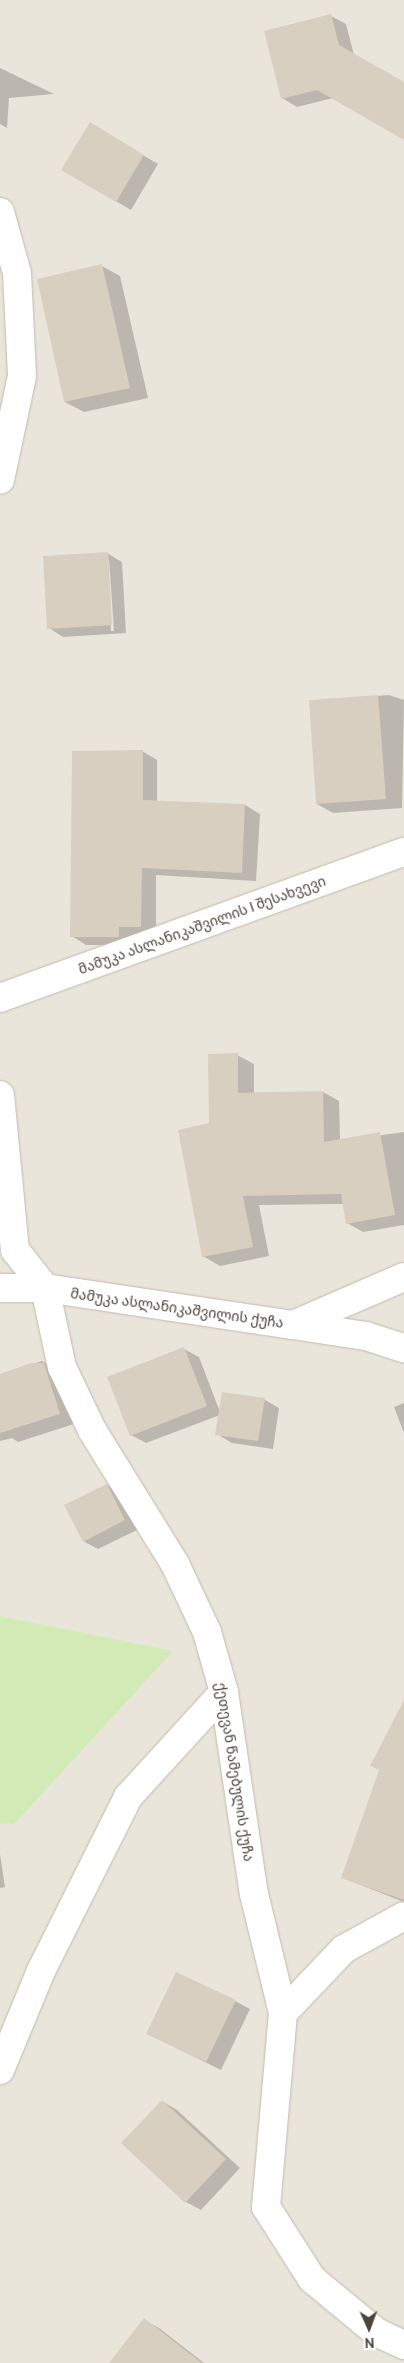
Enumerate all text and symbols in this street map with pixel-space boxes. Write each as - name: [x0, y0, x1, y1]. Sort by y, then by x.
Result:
- street label: მამუკა ასლანიკაშვილის I შესახვევი: [76, 872, 328, 978]
- street label: მამუკა ასლანიკაშვილის ქუჩა: [69, 1285, 285, 1331]
- street label: ქეთევან წამებულის ქუჩა: [213, 1681, 257, 1863]
- north arrow: [344, 2303, 394, 2353]
- text: N: [364, 2334, 375, 2352]

